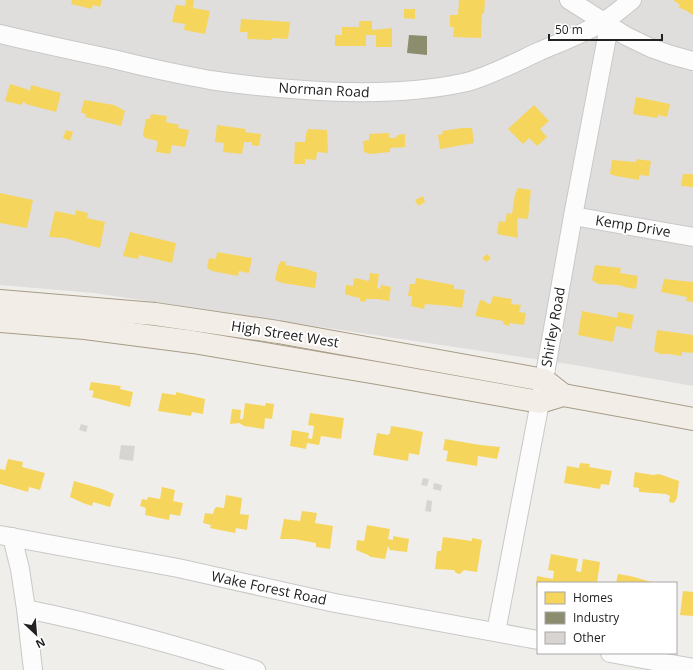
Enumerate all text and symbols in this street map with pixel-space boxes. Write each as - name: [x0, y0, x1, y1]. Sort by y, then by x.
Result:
- scale bar: [549, 16, 662, 42]
- text: 50 m: [555, 21, 583, 38]
- street label: Norman Road: [278, 78, 370, 101]
- street label: Kemp Drive: [594, 210, 672, 241]
- street label: Shirley Road: [536, 285, 569, 368]
- street label: High Street West: [230, 316, 340, 351]
- street label: Wake Forest Road: [210, 566, 329, 609]
- legend: [537, 582, 677, 654]
- text: Homes: [573, 589, 613, 606]
- text: Industry: [573, 609, 620, 626]
- north arrow: [16, 614, 56, 654]
- text: Other: [573, 629, 606, 646]
- text: N: [33, 635, 48, 652]

